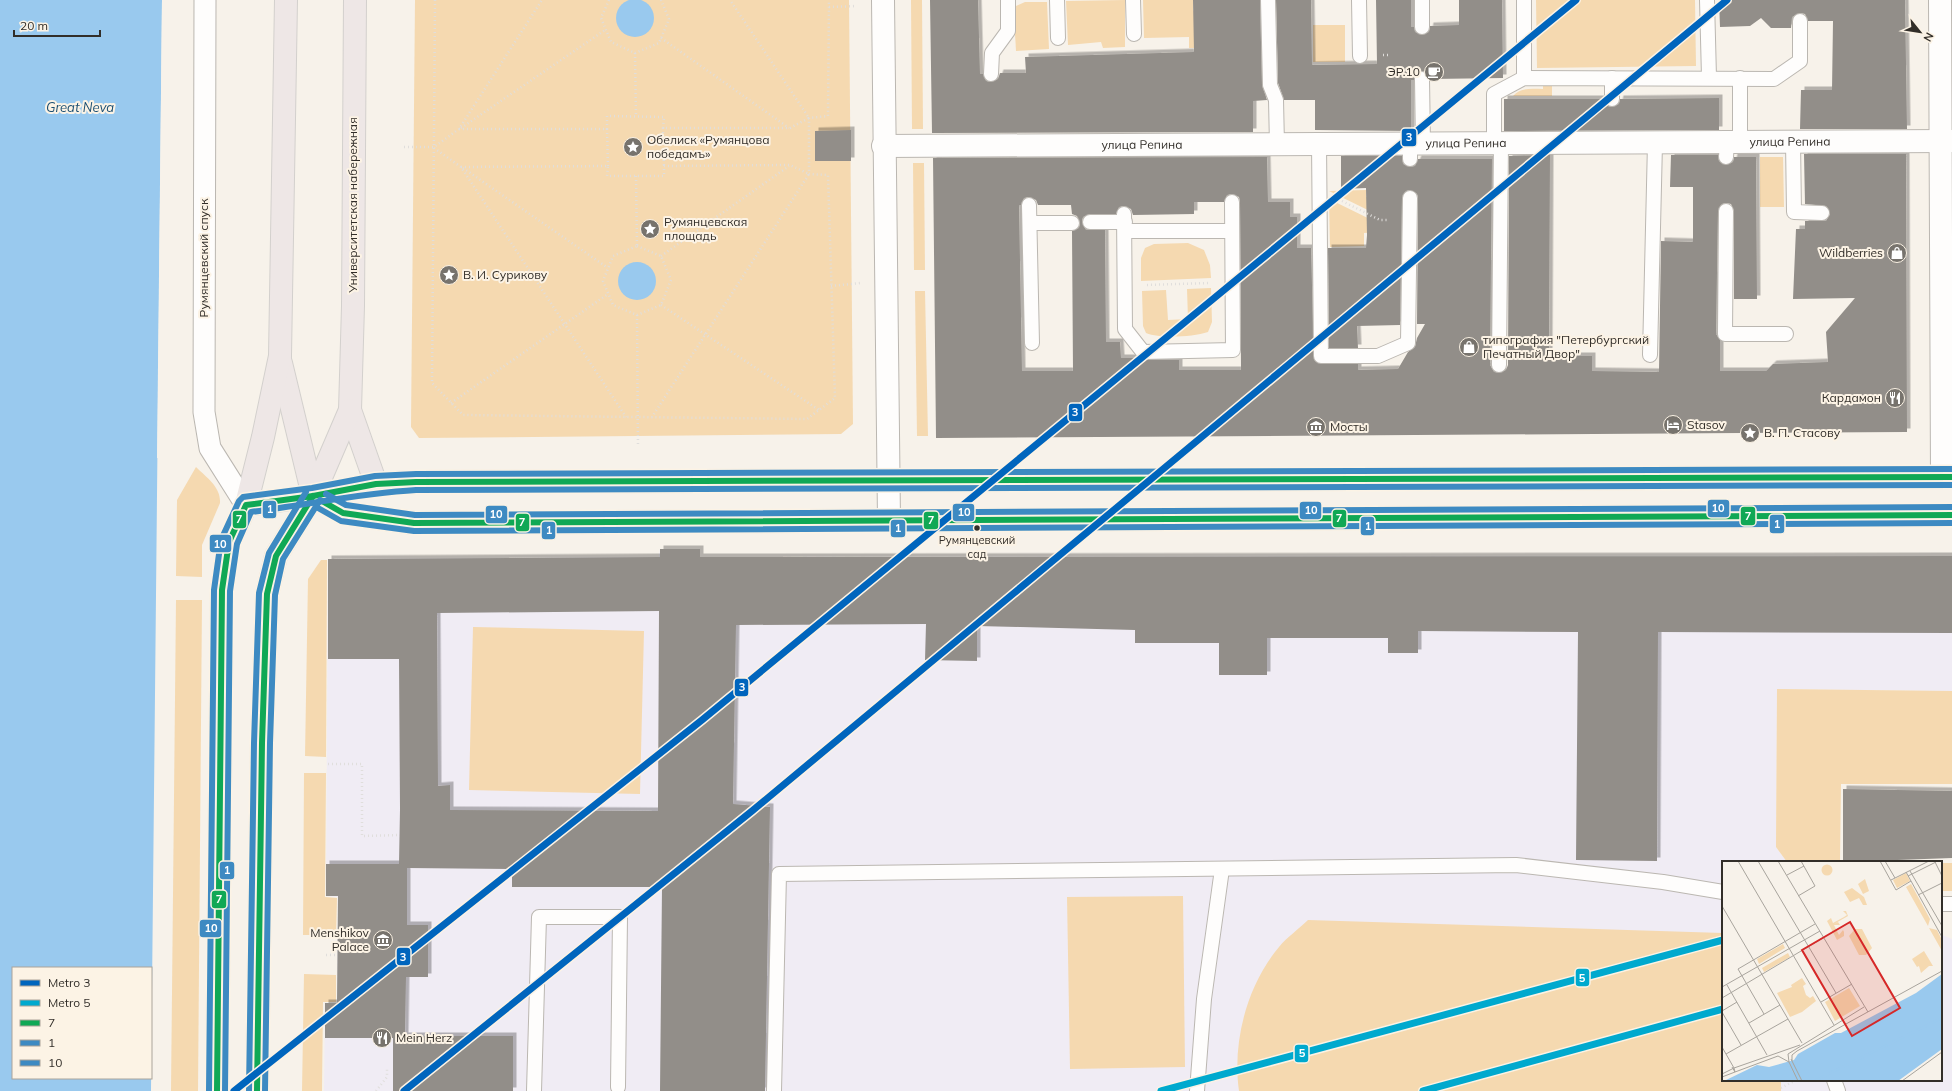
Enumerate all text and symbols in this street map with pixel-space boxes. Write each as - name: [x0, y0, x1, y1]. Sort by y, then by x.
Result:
- scale bar: [14, 12, 100, 38]
- north arrow: [1900, 12, 1940, 52]
- text: 20 m: [20, 18, 48, 33]
- text: N: [1921, 30, 1937, 44]
- cafe icon: ЭР.10: [1423, 61, 1445, 83]
- place label: ЭР.10: [1387, 64, 1420, 79]
- water label: Great Neva: [46, 99, 114, 115]
- street label: Университетская набережная: [345, 117, 360, 294]
- line badge: 3: [1401, 128, 1417, 147]
- text: 3: [1406, 130, 1413, 144]
- place label: Обелиск «Румянцова победамъ»: [647, 132, 770, 161]
- street label: улица Репина: [1749, 134, 1831, 149]
- street label: улица Репина: [1425, 135, 1507, 150]
- place icon: Обелиск «Румянцова победамъ»: [622, 136, 644, 158]
- street label: улица Репина: [1101, 137, 1183, 152]
- street label: Румянцевский спуск: [196, 198, 211, 317]
- place label: Румянцевская площадь: [664, 214, 747, 243]
- place icon: Румянцевская площадь: [639, 218, 661, 240]
- shop icon: Wildberries: [1886, 242, 1908, 264]
- place label: Wildberries: [1819, 245, 1883, 260]
- place icon: В. И. Сурикову: [438, 264, 460, 286]
- place label: В. И. Сурикову: [463, 267, 548, 282]
- place label: типография "Петербургский Печатный Двор": [1483, 332, 1649, 361]
- shop icon: типография "Петербургский Печатный Двор": [1458, 336, 1480, 358]
- restaurant icon: Кардамон: [1884, 387, 1906, 409]
- place label: Кардамон: [1822, 390, 1881, 405]
- line badge: 3: [1068, 403, 1083, 422]
- text: 3: [1072, 405, 1079, 419]
- hotel icon: Stasov: [1662, 414, 1684, 436]
- museum icon: Мосты: [1305, 416, 1327, 438]
- place label: Stasov: [1687, 417, 1726, 432]
- place label: Мосты: [1330, 419, 1368, 434]
- place icon: В. П. Стасову: [1739, 422, 1761, 444]
- place label: В. П. Стасову: [1764, 425, 1841, 440]
- line badge: 10: [1707, 499, 1730, 518]
- line badge: 1: [262, 500, 277, 519]
- line badge: 10: [1299, 501, 1322, 520]
- text: 10: [1711, 501, 1725, 515]
- text: 1: [267, 502, 274, 516]
- line badge: 10: [952, 503, 975, 522]
- text: 10: [1304, 503, 1318, 517]
- line badge: 10: [485, 505, 508, 524]
- text: 10: [957, 505, 971, 519]
- line badge: 7: [1740, 506, 1756, 526]
- text: 10: [489, 507, 503, 521]
- line badge: 7: [1332, 509, 1347, 528]
- text: 7: [1745, 509, 1752, 523]
- line badge: 7: [232, 510, 247, 529]
- line badge: 7: [923, 511, 939, 530]
- text: 7: [1336, 511, 1343, 525]
- text: 7: [236, 512, 243, 526]
- line badge: 7: [515, 513, 530, 532]
- text: 7: [928, 513, 935, 527]
- line badge: 1: [1769, 514, 1785, 534]
- text: 7: [519, 515, 526, 529]
- line badge: 1: [1360, 516, 1375, 536]
- text: 1: [1774, 517, 1781, 531]
- line badge: 1: [890, 519, 906, 538]
- text: 1: [1365, 519, 1372, 533]
- line badge: 1: [541, 521, 556, 540]
- text: 1: [895, 521, 902, 535]
- text: 1: [546, 523, 553, 537]
- marker: Румянцевский сад: [972, 523, 982, 533]
- place label: Румянцевский сад: [939, 533, 1015, 561]
- line badge: 10: [209, 534, 232, 553]
- text: 10: [213, 537, 227, 551]
- line badge: 3: [734, 678, 749, 697]
- text: 3: [739, 680, 746, 694]
- line badge: 1: [219, 861, 235, 880]
- inset map: [1722, 861, 1942, 1081]
- text: 1: [224, 863, 231, 877]
- line badge: 7: [211, 890, 227, 909]
- text: 7: [216, 892, 223, 906]
- line badge: 10: [199, 919, 222, 938]
- text: 10: [204, 921, 218, 935]
- place label: Menshikov Palace: [310, 925, 370, 954]
- museum icon: Menshikov Palace: [372, 929, 394, 951]
- line badge: 3: [396, 947, 411, 966]
- text: 3: [400, 950, 407, 964]
- legend: [12, 967, 152, 1079]
- line badge: 5: [1575, 968, 1590, 987]
- text: 5: [1579, 971, 1586, 985]
- text: Metro 3: [48, 975, 90, 990]
- text: Metro 5: [48, 995, 90, 1010]
- text: 7: [48, 1015, 55, 1030]
- restaurant icon: Mein Herz: [371, 1027, 393, 1049]
- place label: Mein Herz: [396, 1030, 452, 1045]
- text: 1: [48, 1035, 55, 1050]
- line badge: 5: [1294, 1044, 1309, 1063]
- text: 5: [1299, 1046, 1306, 1060]
- text: 10: [48, 1055, 62, 1070]

